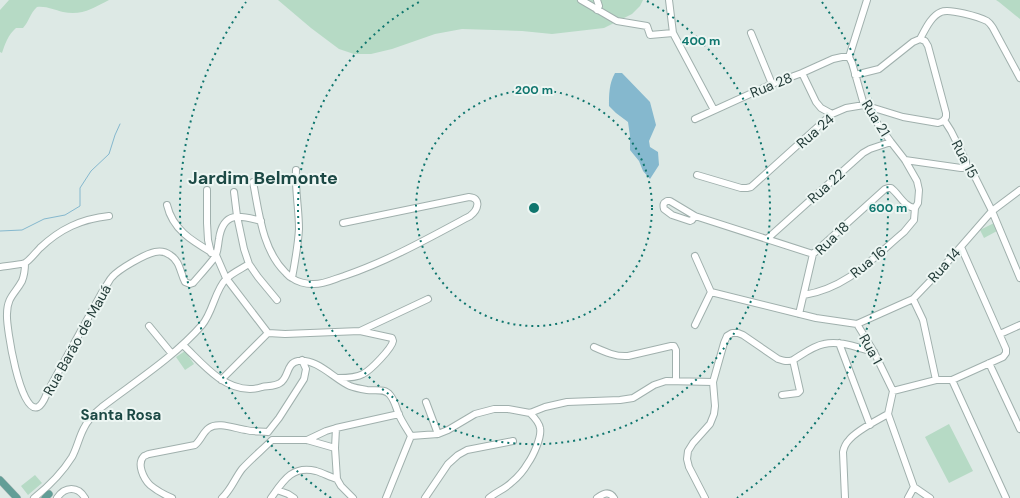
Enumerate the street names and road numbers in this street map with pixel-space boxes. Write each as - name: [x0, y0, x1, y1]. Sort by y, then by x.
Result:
- street label: Rua 28: [747, 68, 795, 102]
- street label: Rua 21: [858, 96, 894, 140]
- street label: Rua 24: [792, 109, 838, 152]
- street label: Rua 15: [948, 137, 982, 181]
- street label: Rua 22: [804, 165, 848, 207]
- street label: Rua 18: [811, 217, 853, 259]
- street label: Rua 16: [846, 242, 890, 282]
- street label: Rua 14: [924, 244, 965, 286]
- street label: Rua Barão de Mauá: [39, 281, 115, 399]
- street label: Rua 1: [855, 331, 887, 367]

